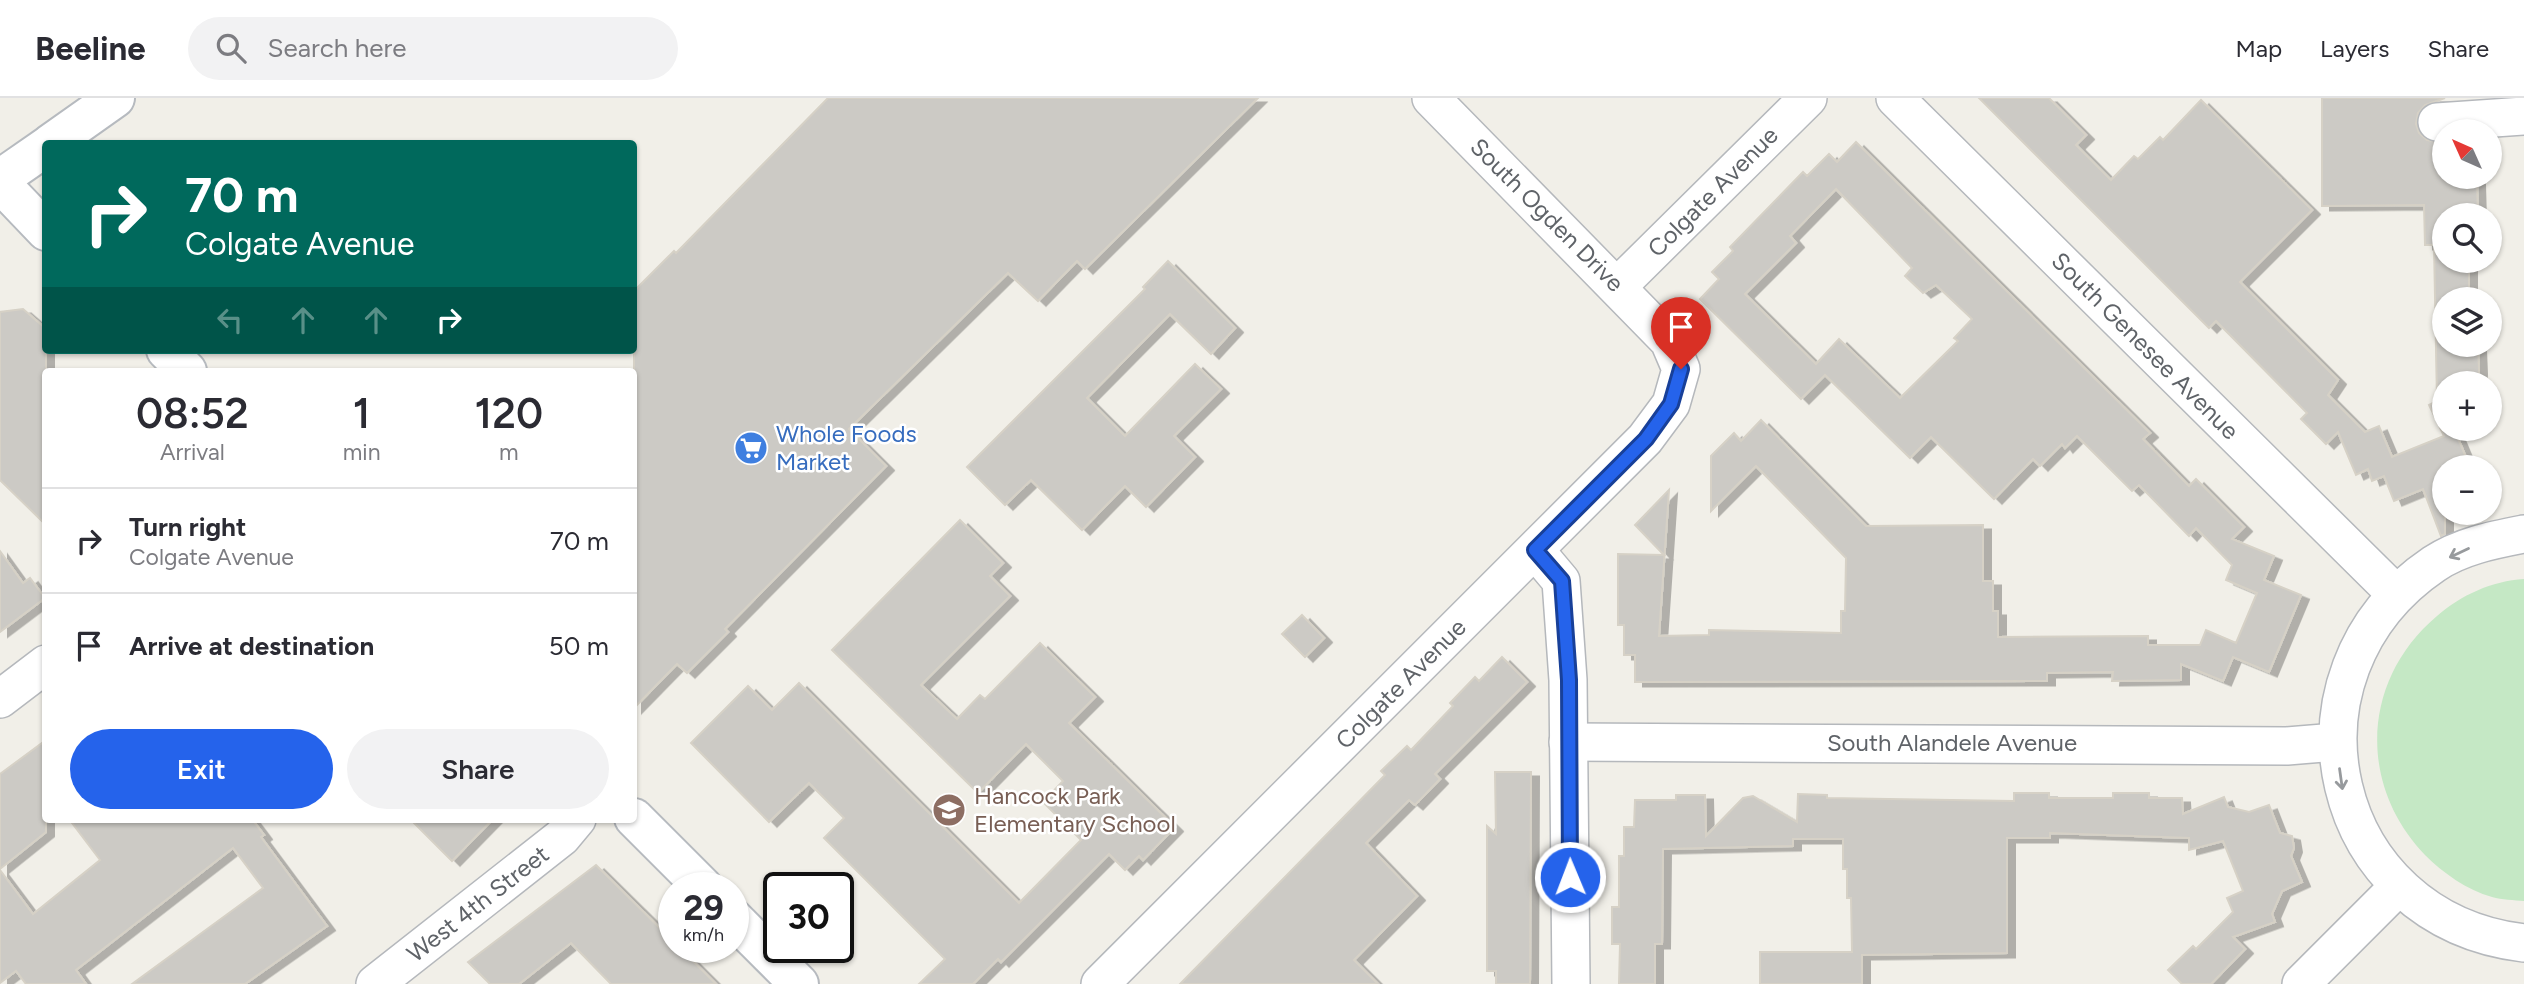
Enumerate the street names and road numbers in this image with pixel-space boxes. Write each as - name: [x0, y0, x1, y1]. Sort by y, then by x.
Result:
- street label: Colgate Avenue: [1642, 121, 1784, 263]
- street label: South Ogden Drive: [1465, 132, 1630, 297]
- street label: South Genesee Avenue: [2046, 246, 2245, 445]
- street label: Colgate Avenue: [1330, 613, 1472, 755]
- street label: South Alandele Avenue: [1827, 728, 2077, 757]
- street label: West 4th Street: [401, 839, 554, 968]

